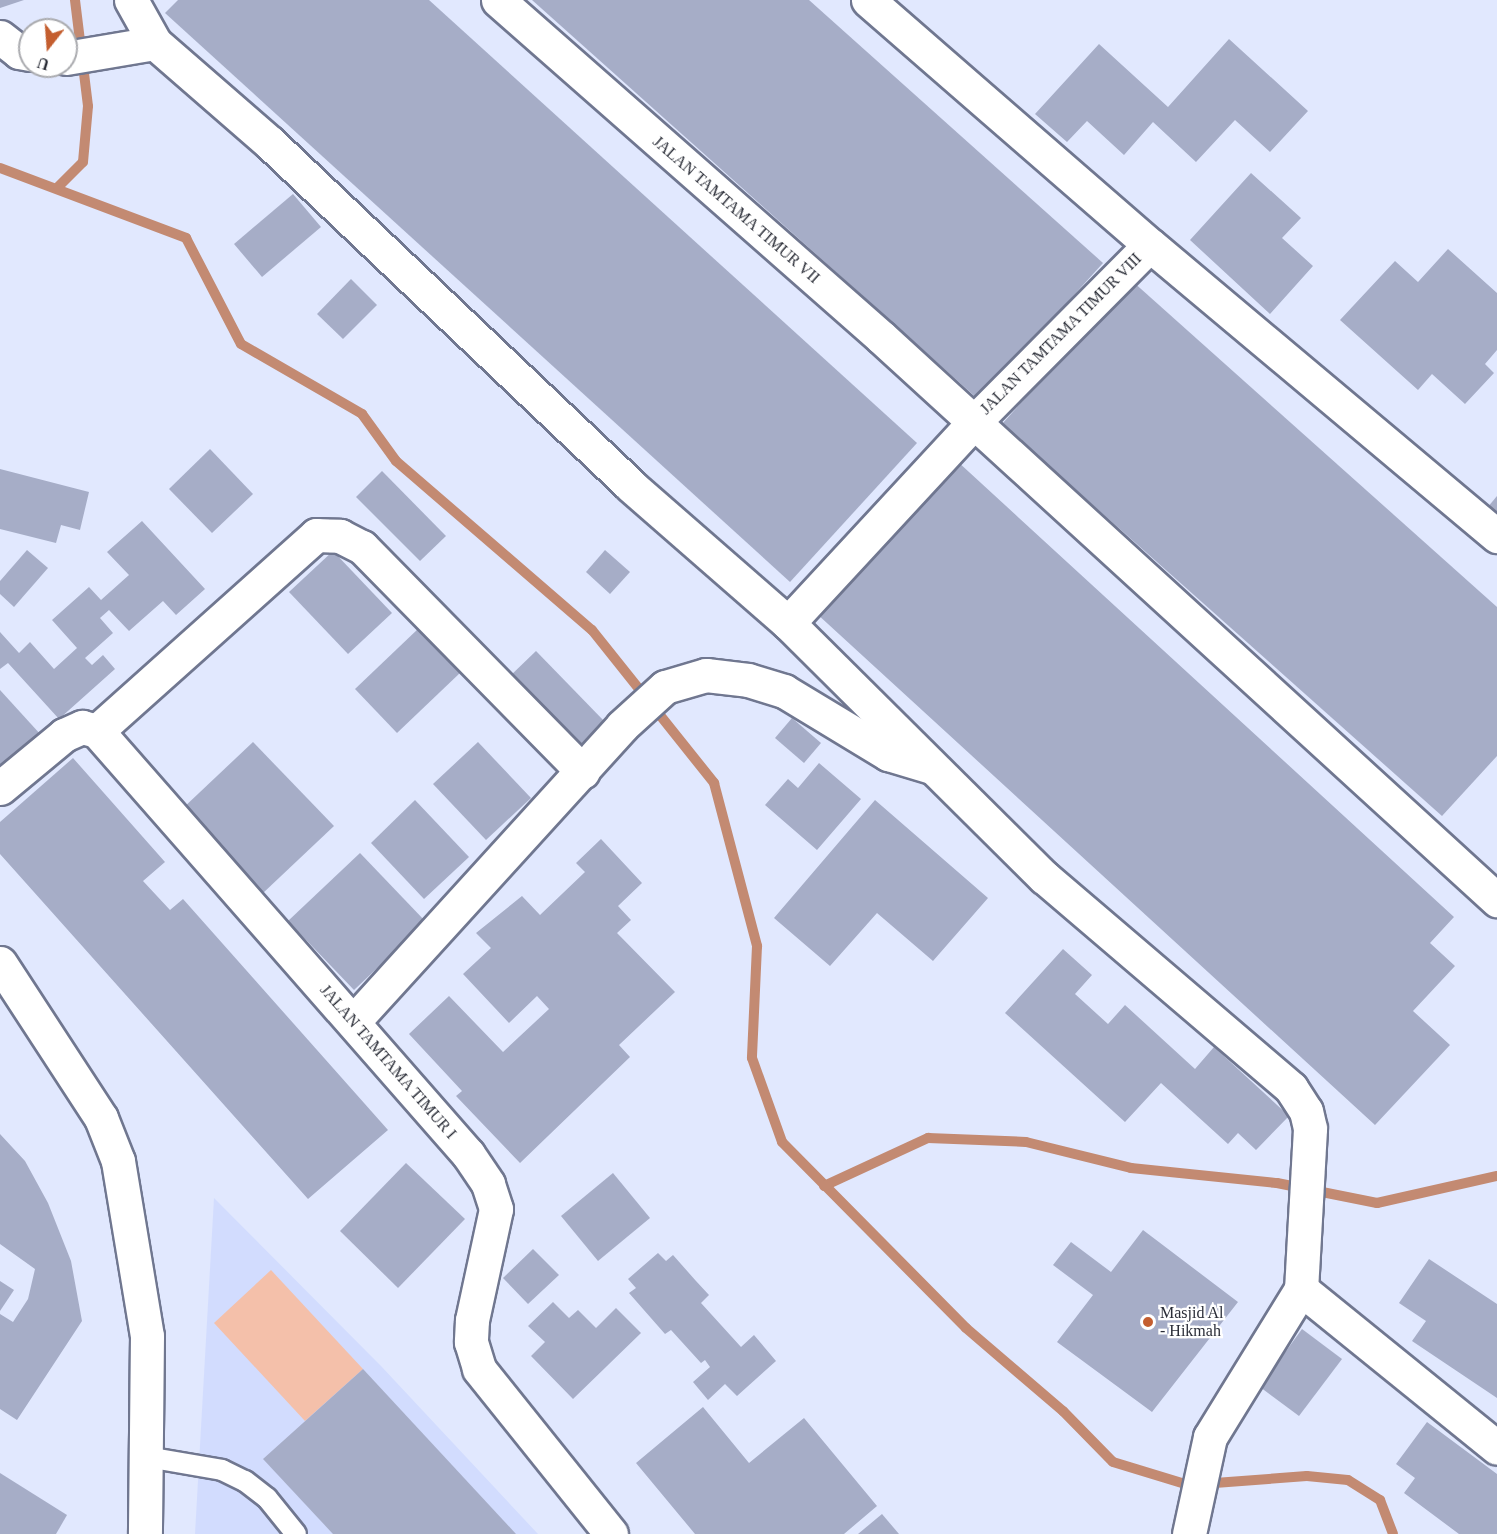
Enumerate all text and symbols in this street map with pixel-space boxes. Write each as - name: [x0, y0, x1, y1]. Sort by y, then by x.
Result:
- north arrow: [18, 18, 78, 78]
- text: U: [35, 54, 51, 74]
- street label: JALAN TAMTAMA TIMUR VII: [648, 132, 824, 288]
- street label: JALAN TAMTAMA TIMUR VIII: [976, 249, 1146, 419]
- street label: JALAN TAMTAMA TIMUR I: [315, 980, 461, 1144]
- place label: Masjid Al - Hikmah: [1160, 1303, 1224, 1341]
- marker: Masjid Al - Hikmah: [1141, 1315, 1155, 1329]

